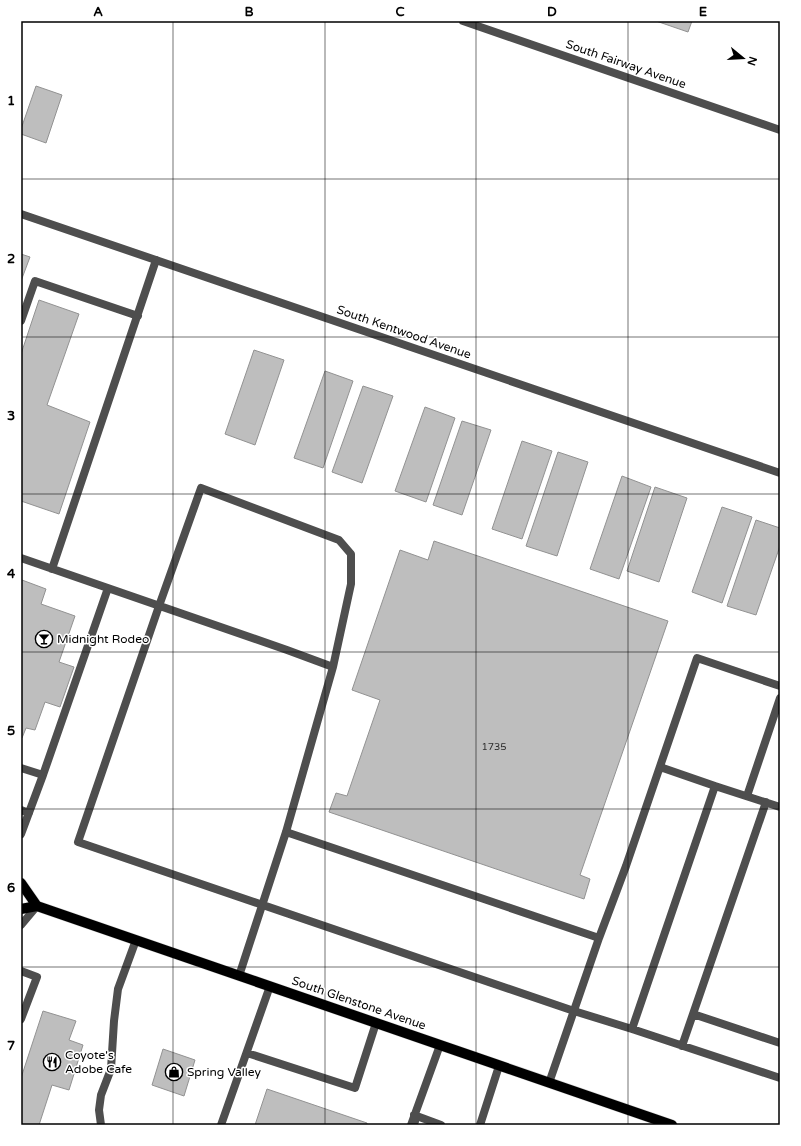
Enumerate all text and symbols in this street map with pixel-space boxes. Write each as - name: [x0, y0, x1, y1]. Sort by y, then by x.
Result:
- text: A: [93, 4, 103, 20]
- text: B: [244, 4, 254, 20]
- text: C: [395, 4, 405, 20]
- text: D: [547, 4, 557, 20]
- text: E: [699, 4, 707, 20]
- street label: South Fairway Avenue: [564, 37, 688, 91]
- north arrow: [723, 38, 763, 78]
- text: N: [744, 55, 760, 67]
- text: 1: [7, 93, 15, 109]
- text: 2: [7, 251, 15, 267]
- street label: South Kentwood Avenue: [335, 302, 473, 362]
- text: 3: [7, 408, 15, 424]
- text: 4: [7, 566, 16, 582]
- bar icon: Midnight Rodeo: [34, 629, 54, 649]
- place label: Midnight Rodeo: [57, 632, 149, 646]
- text: 5: [7, 723, 15, 739]
- house number: 1735: [481, 741, 507, 753]
- text: 6: [7, 880, 15, 896]
- street label: South Glenstone Avenue: [290, 973, 428, 1033]
- text: 7: [7, 1038, 15, 1054]
- place label: Coyote's Adobe Cafe: [65, 1048, 132, 1076]
- restaurant icon: Coyote's Adobe Cafe: [42, 1052, 62, 1072]
- shop icon: Spring Valley: [164, 1062, 184, 1082]
- place label: Spring Valley: [187, 1065, 262, 1079]

